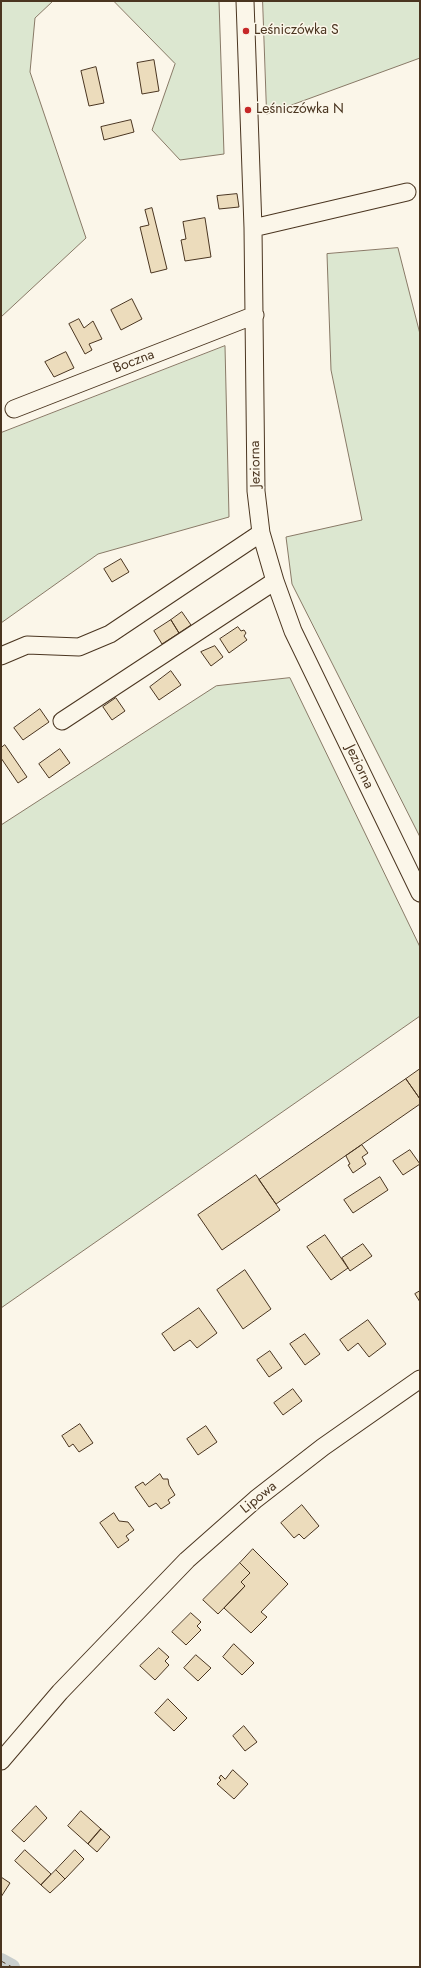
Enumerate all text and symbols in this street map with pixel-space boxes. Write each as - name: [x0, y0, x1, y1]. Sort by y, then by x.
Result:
- place label: Leśniczówka S: [254, 23, 339, 39]
- marker: Leśniczówka S: [241, 26, 251, 36]
- place label: Leśniczówka N: [256, 102, 344, 118]
- marker: Leśniczówka N: [243, 105, 253, 115]
- street label: Boczna: [111, 347, 157, 377]
- street label: Jeziorna: [247, 440, 265, 488]
- street label: Jeziorna: [341, 742, 377, 792]
- street label: Lipowa: [238, 1478, 280, 1518]

